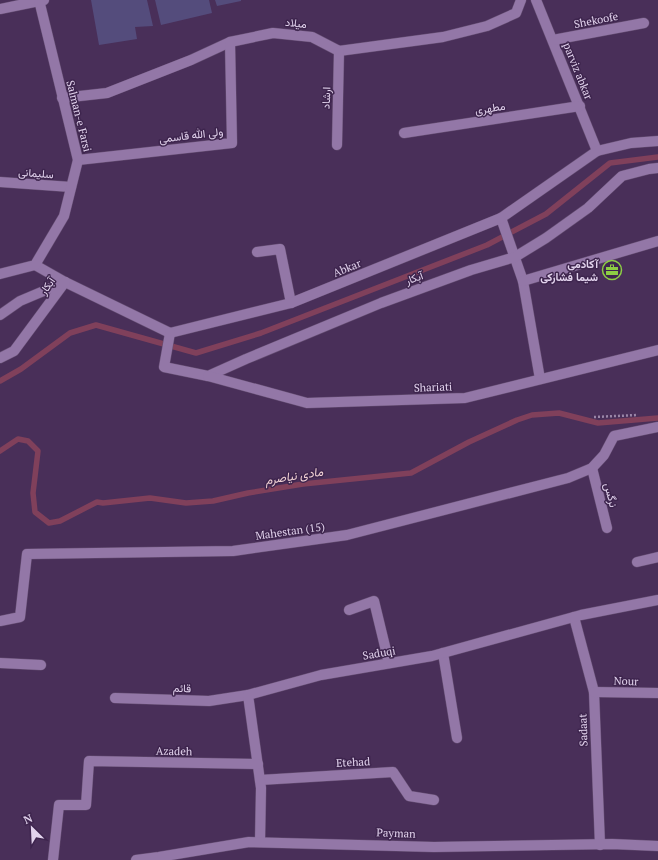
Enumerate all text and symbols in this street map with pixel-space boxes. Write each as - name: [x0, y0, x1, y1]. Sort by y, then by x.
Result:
- street label: Shekoofe: [573, 9, 620, 31]
- street label: میلاد: [284, 15, 308, 31]
- street label: parviz abkar: [560, 40, 596, 102]
- street label: Salman-e Farsi: [63, 79, 95, 153]
- street label: ارشاد: [319, 87, 333, 109]
- street label: مطهری: [474, 99, 506, 117]
- street label: ولی الله قاسمی: [158, 124, 224, 146]
- street label: سلیمانی: [18, 165, 55, 181]
- street label: Abkar: [331, 256, 364, 280]
- place label: آکادمی شیما فشارکی: [540, 257, 599, 284]
- office icon: آکادمی شیما فشارکی: [601, 259, 623, 281]
- street label: آبکار: [402, 268, 426, 288]
- street label: آبکار: [35, 273, 59, 298]
- street label: Shariati: [414, 379, 452, 395]
- water label: مادی نیاصرم: [263, 463, 325, 489]
- street label: نرگس: [601, 481, 621, 509]
- street label: Mahestan (15): [254, 519, 326, 543]
- street label: Saduqi: [361, 643, 397, 663]
- street label: Nour: [613, 674, 639, 688]
- street label: قائم: [173, 681, 191, 696]
- street label: Sadaat: [575, 713, 591, 747]
- street label: Azadeh: [156, 744, 193, 758]
- street label: Etehad: [336, 754, 370, 770]
- north arrow: [12, 808, 52, 848]
- text: N: [21, 811, 35, 827]
- street label: Payman: [376, 825, 416, 841]

